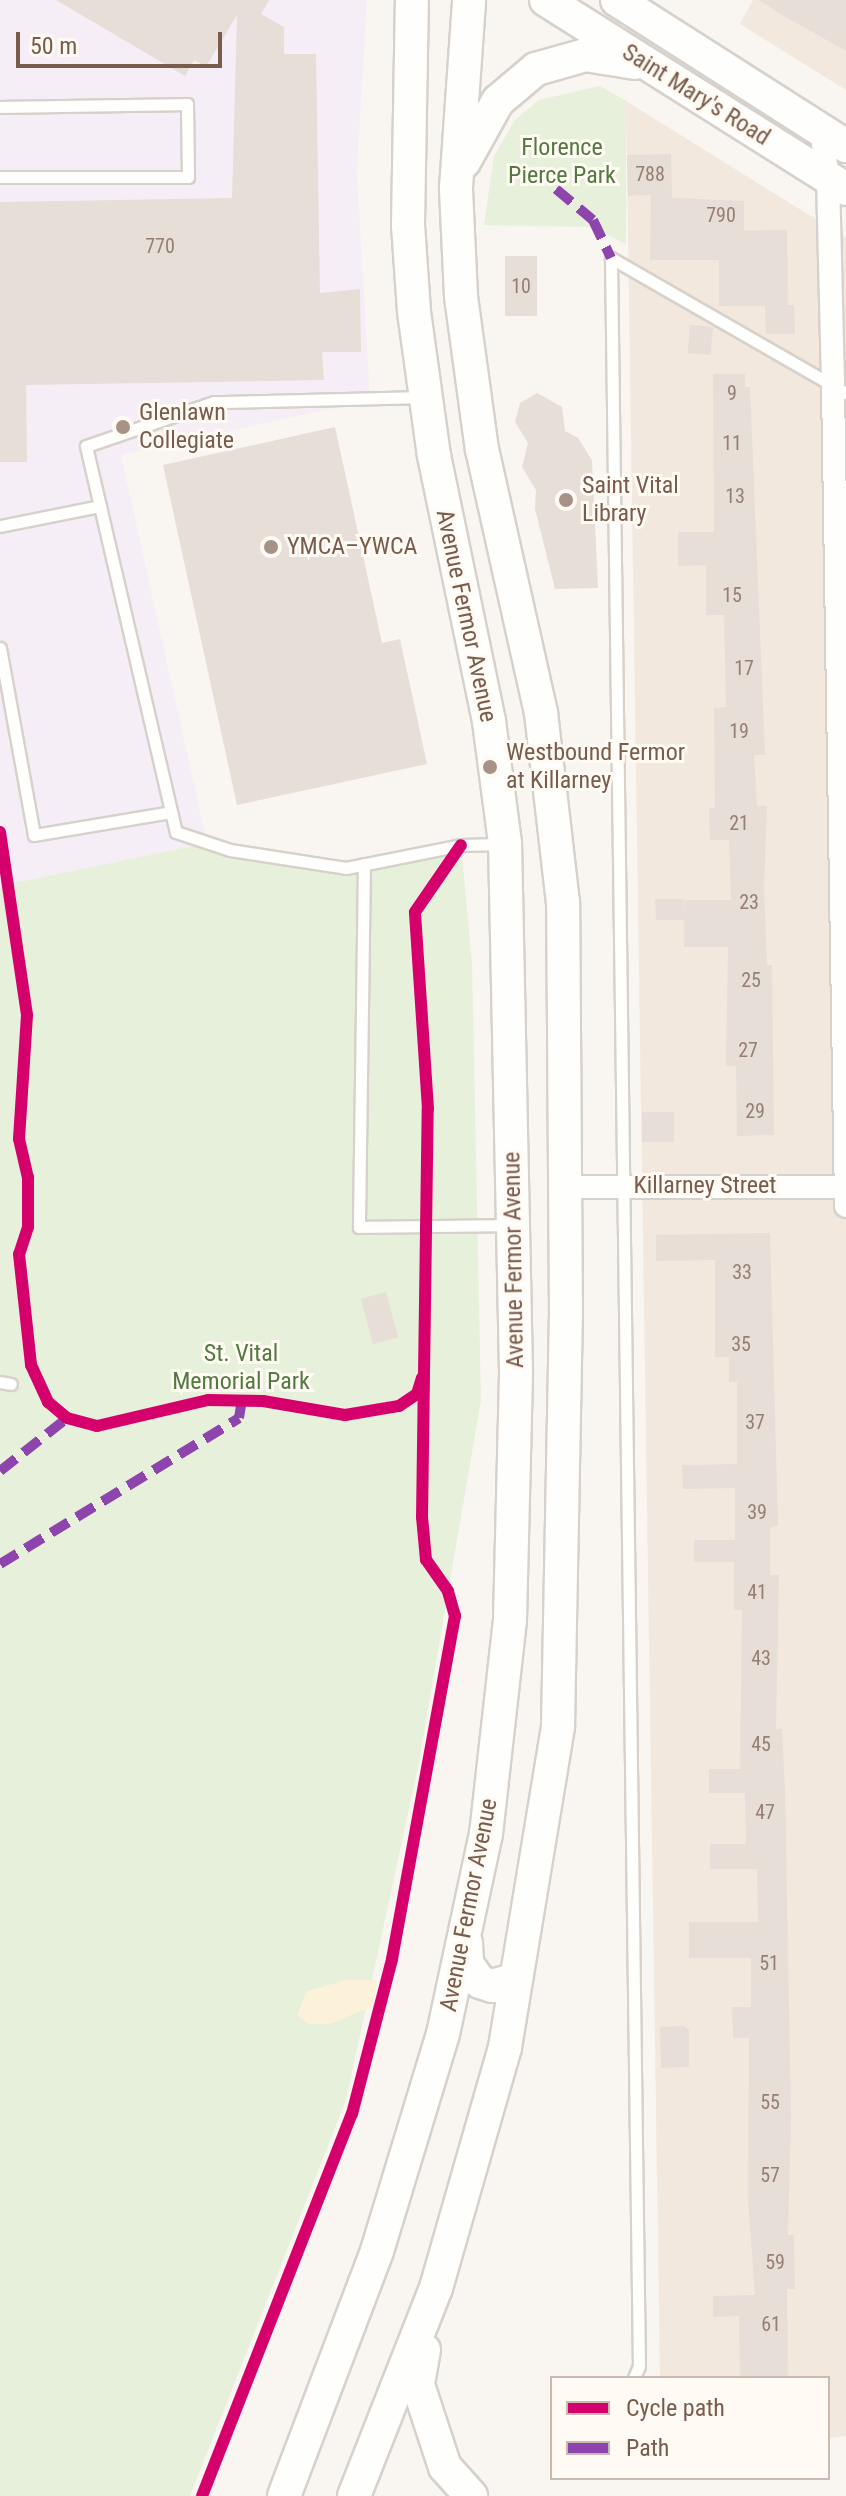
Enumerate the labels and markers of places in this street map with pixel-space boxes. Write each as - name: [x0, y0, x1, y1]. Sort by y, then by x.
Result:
- place label: Glenlawn Collegiate: [139, 399, 234, 455]
- marker: Glenlawn Collegiate: [114, 418, 132, 436]
- place label: Saint Vital Library: [582, 472, 679, 528]
- marker: Saint Vital Library: [557, 491, 575, 509]
- place label: YMCA–YWCA: [287, 533, 417, 561]
- marker: YMCA–YWCA: [262, 538, 280, 556]
- place label: Westbound Fermor at Killarney: [506, 739, 685, 795]
- marker: Westbound Fermor at Killarney: [481, 758, 499, 776]

